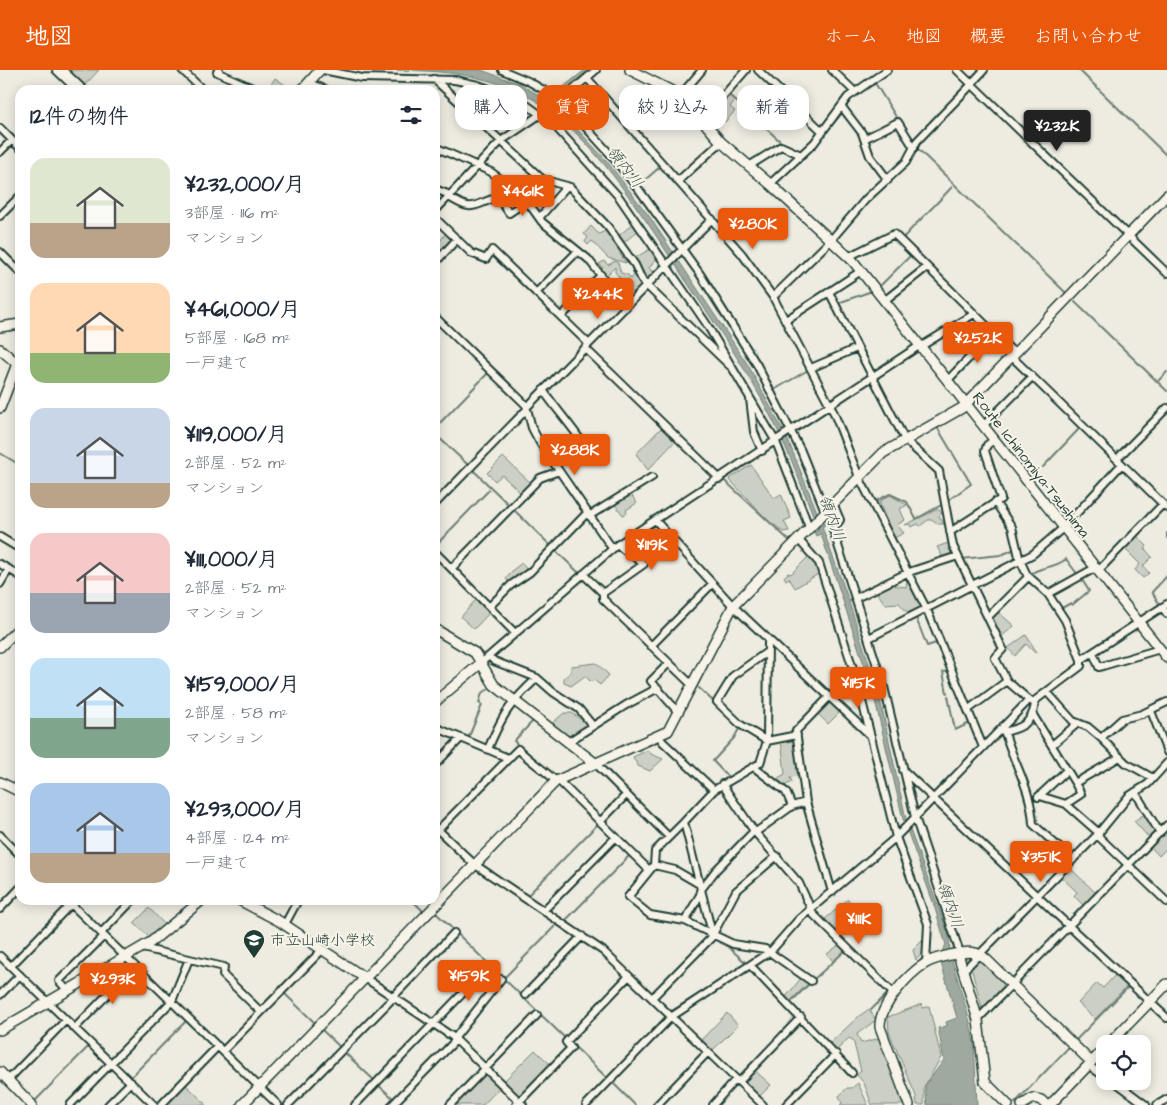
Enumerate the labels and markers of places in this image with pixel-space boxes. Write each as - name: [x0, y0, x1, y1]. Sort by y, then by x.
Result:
- pin: ¥232K: [1022, 109, 1092, 152]
- pin: ¥461K: [488, 174, 558, 217]
- pin: ¥280K: [718, 208, 788, 250]
- pin: ¥244K: [563, 278, 633, 320]
- pin: ¥252K: [943, 322, 1013, 364]
- pin: ¥288K: [540, 434, 610, 476]
- pin: ¥119K: [617, 528, 687, 571]
- pin: ¥115K: [823, 666, 893, 709]
- pin: ¥351K: [1006, 840, 1076, 883]
- pin: ¥111K: [824, 902, 894, 945]
- school or university icon: 市立山崎小学校: [242, 928, 266, 959]
- place label: 市立山崎小学校: [270, 930, 375, 951]
- pin: ¥159K: [434, 960, 504, 1002]
- pin: ¥293K: [78, 962, 148, 1005]

